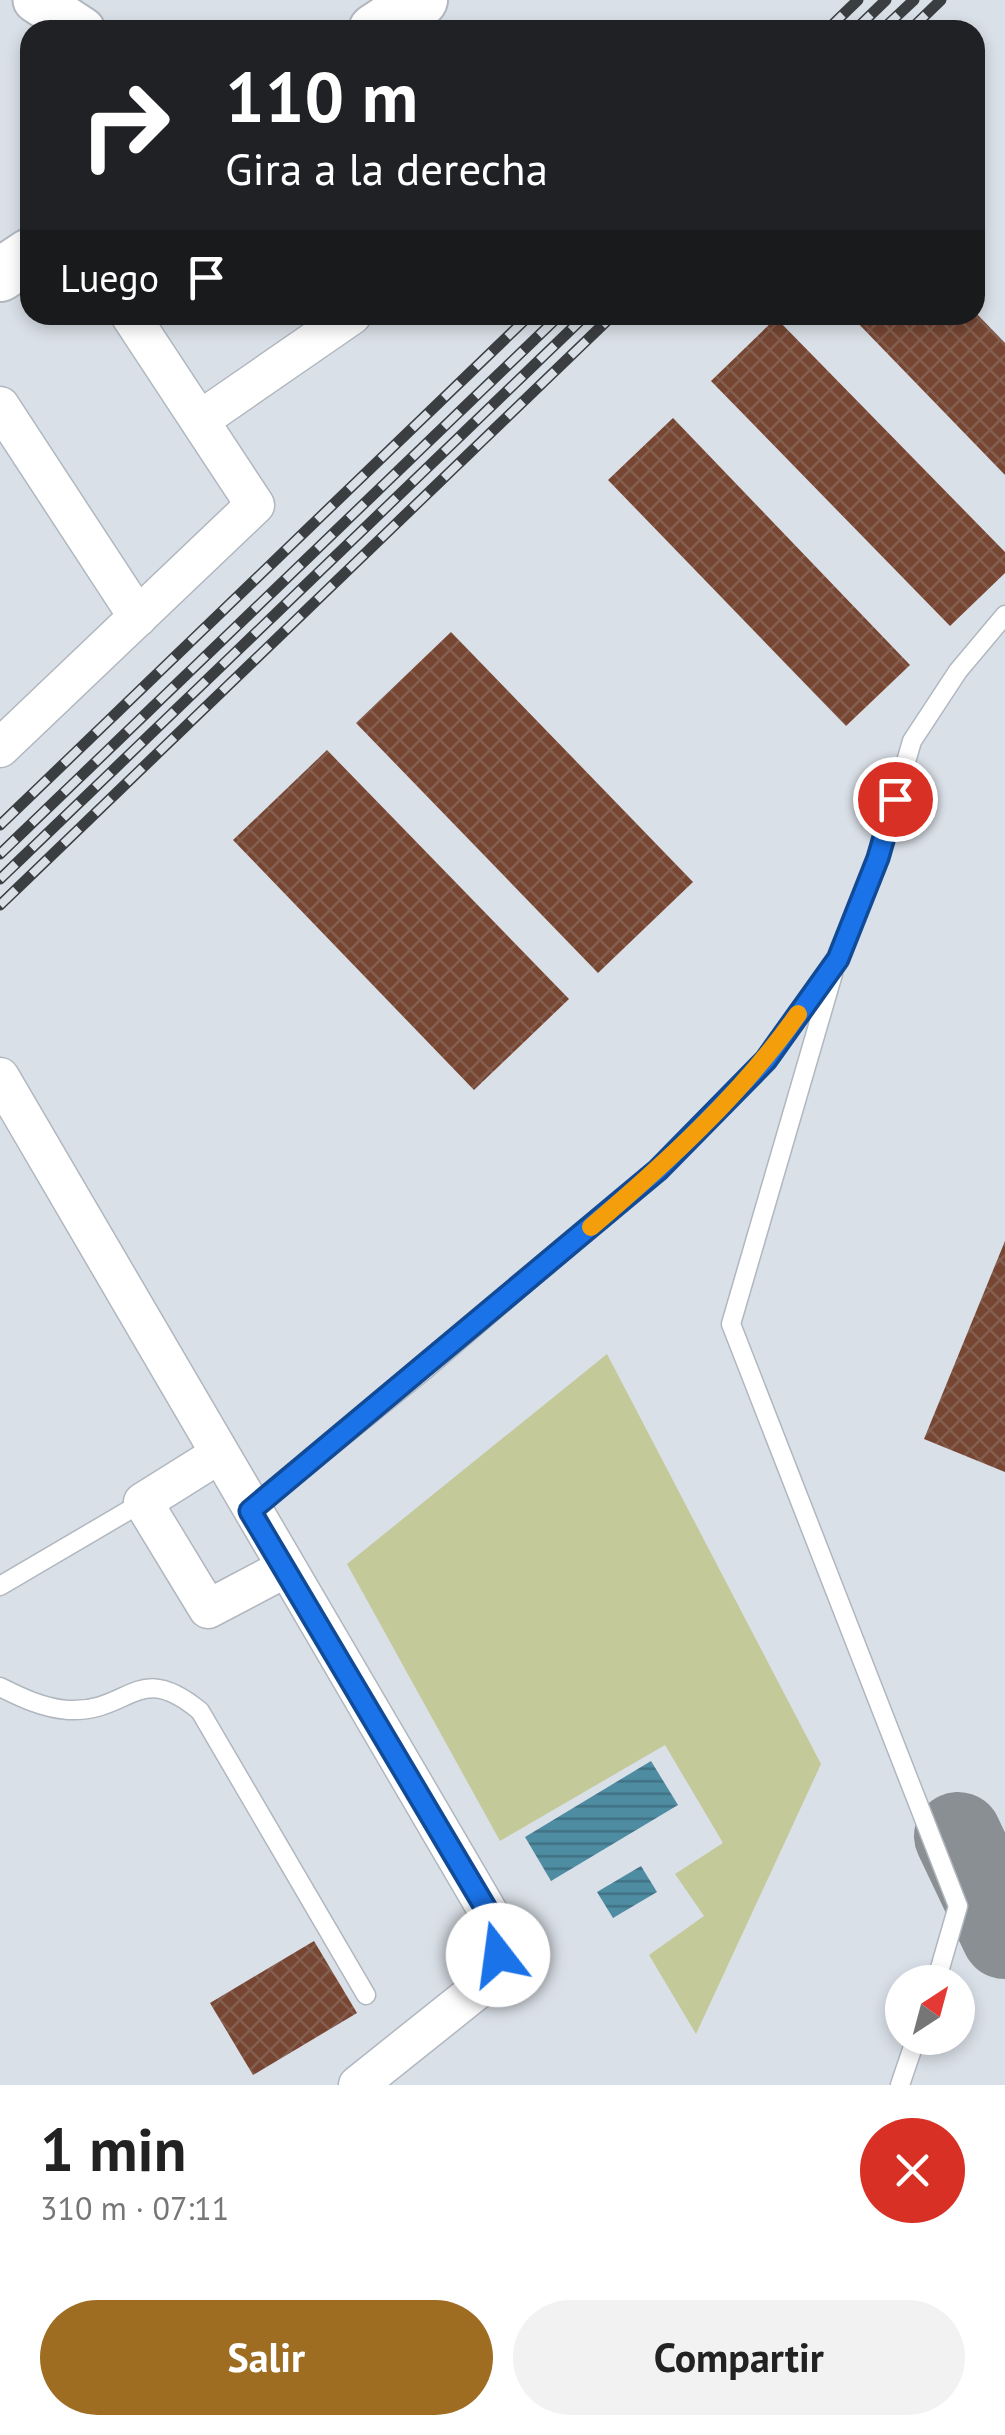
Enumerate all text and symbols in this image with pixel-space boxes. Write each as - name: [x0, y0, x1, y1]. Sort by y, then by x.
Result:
- text: 110 m: [225, 51, 418, 141]
- icon: right: [60, 60, 190, 190]
- text: Gira a la derecha: [225, 139, 548, 197]
- icon: arrive: [179, 250, 234, 305]
- text: Luego: [60, 253, 159, 302]
- pin: [853, 757, 938, 842]
- icon: arrive: [868, 772, 923, 827]
- position arrow: [446, 1903, 550, 2007]
- north arrow: [885, 1965, 975, 2055]
- map controls: [885, 1965, 975, 2055]
- text: 1 min: [40, 2110, 186, 2188]
- button: close: [860, 2118, 965, 2223]
- text: 310 m · 07:11: [40, 2187, 229, 2229]
- button: Salir: [40, 2300, 493, 2415]
- button: Compartir: [513, 2300, 965, 2415]

